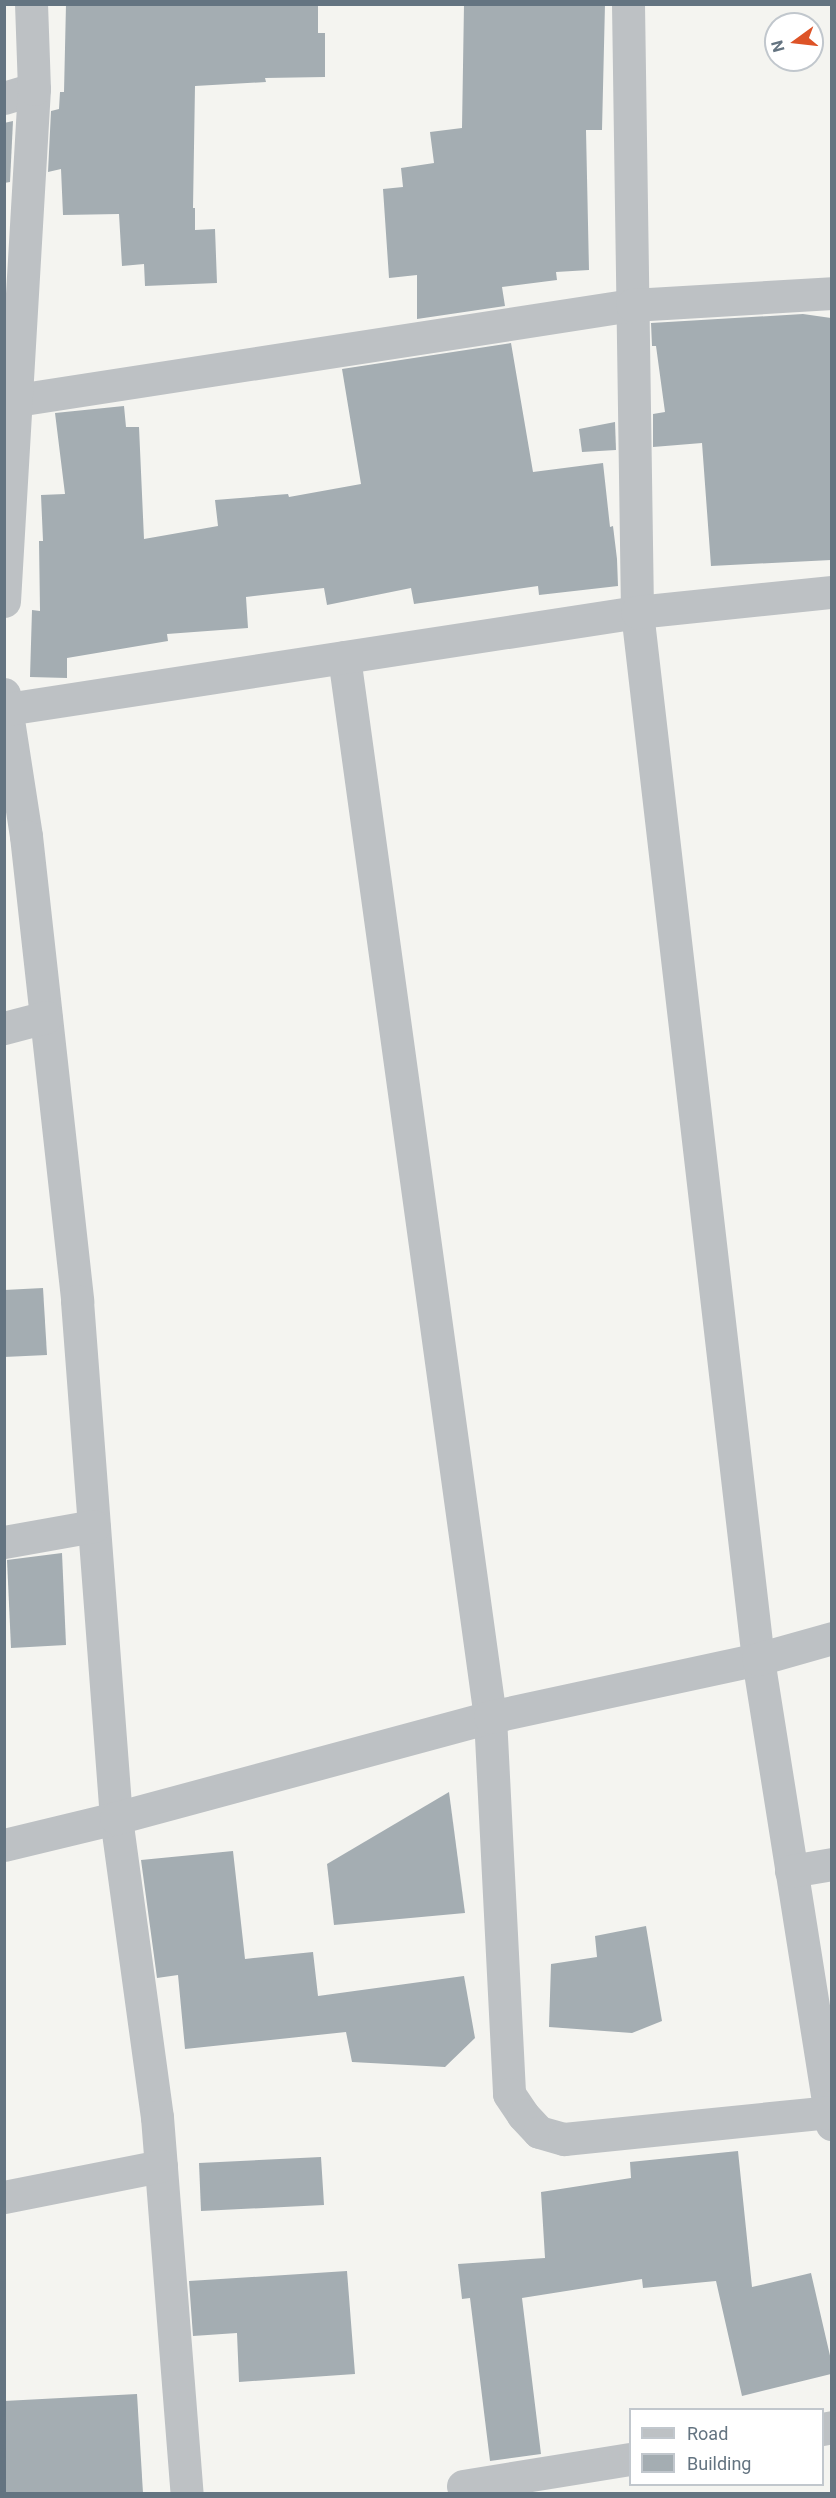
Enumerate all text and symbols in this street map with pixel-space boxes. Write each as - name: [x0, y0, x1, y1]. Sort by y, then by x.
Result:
- north arrow: [764, 12, 824, 72]
- text: N: [767, 38, 789, 54]
- legend: [629, 2408, 824, 2486]
- text: Road: [687, 2423, 728, 2444]
- text: Building: [687, 2453, 751, 2474]

